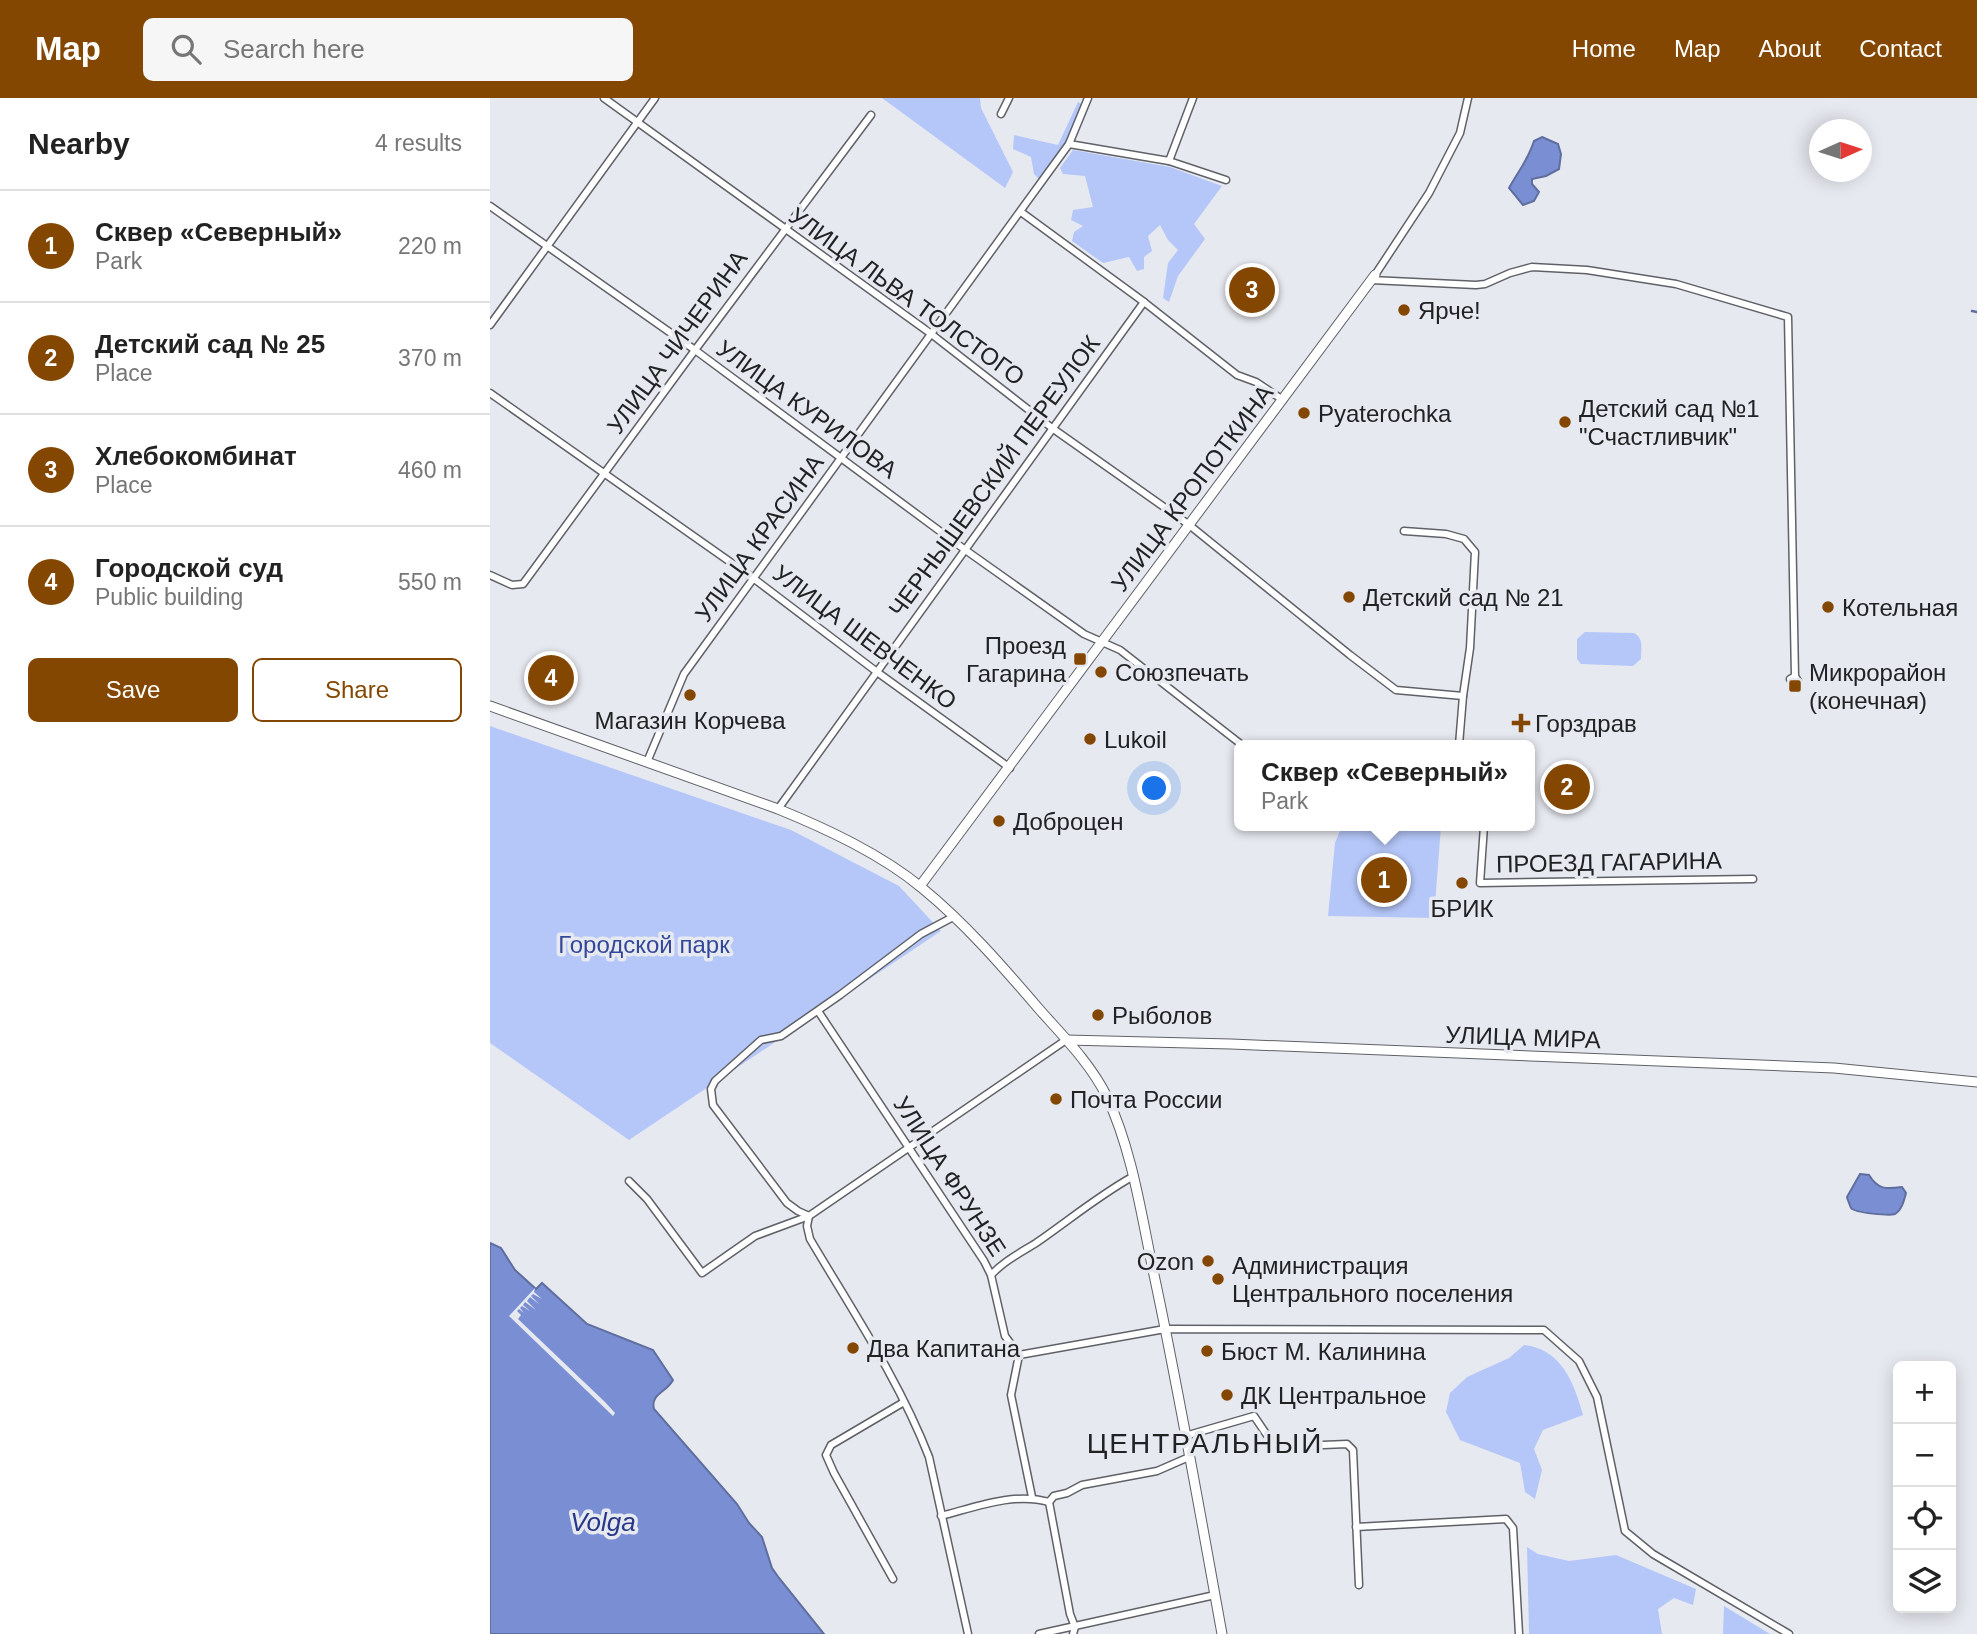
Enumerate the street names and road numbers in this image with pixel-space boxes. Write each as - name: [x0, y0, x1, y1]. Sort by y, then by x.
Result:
- street label: УЛИЦА ЛЬВА ТОЛСТОГО: [784, 202, 1030, 390]
- street label: УЛИЦА ЧИЧЕРИНА: [601, 245, 753, 439]
- street label: ЧЕРНЫШЕВСКИЙ ПЕРЕУЛОК: [883, 330, 1105, 622]
- street label: УЛИЦА КУРИЛОВА: [712, 335, 902, 483]
- street label: УЛИЦА КРОПОТКИНА: [1106, 380, 1278, 596]
- street label: УЛИЦА КРАСИНА: [689, 449, 829, 627]
- street label: УЛИЦА ШЕВЧЕНКО: [768, 559, 962, 715]
- street label: ПРОЕЗД ГАГАРИНА: [1496, 847, 1722, 877]
- street label: УЛИЦА МИРА: [1445, 1021, 1601, 1053]
- street label: УЛИЦА ФРУНЗЕ: [888, 1091, 1012, 1261]

